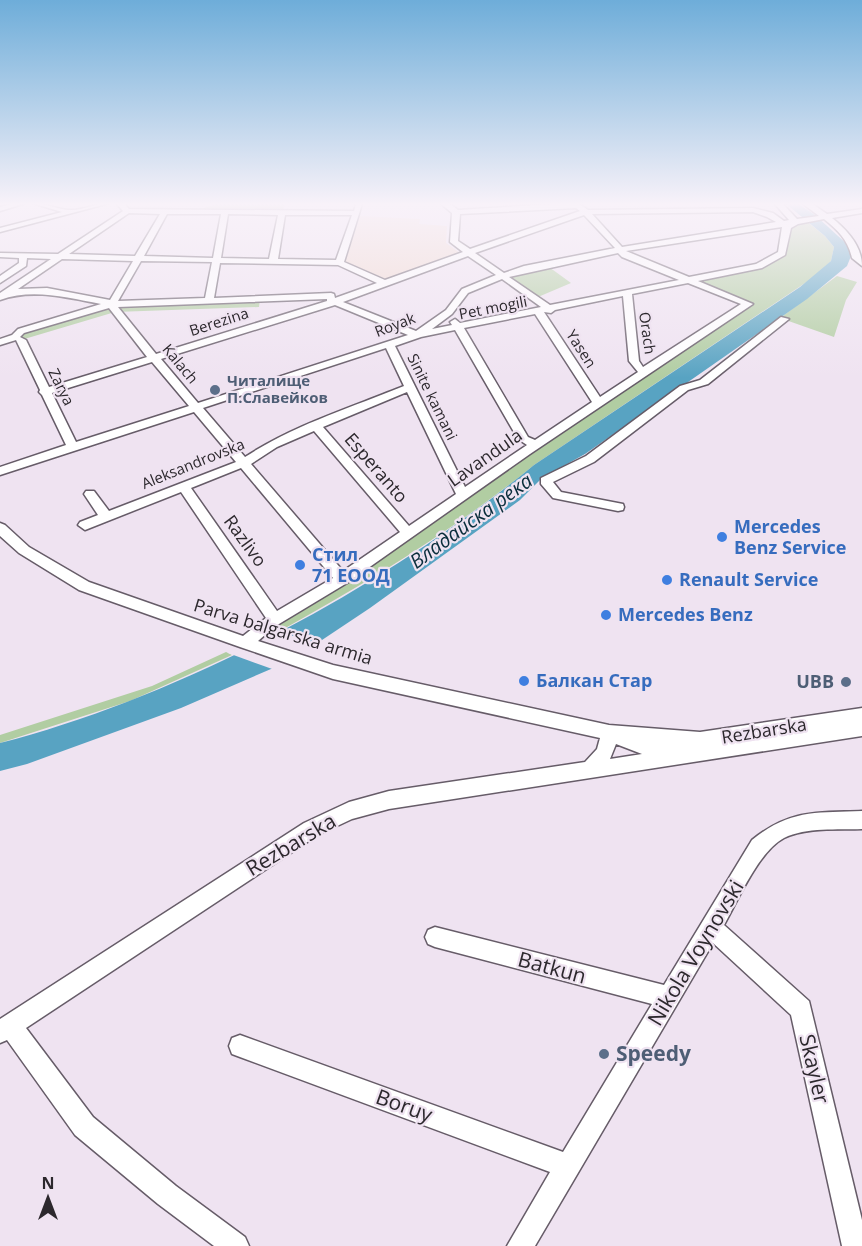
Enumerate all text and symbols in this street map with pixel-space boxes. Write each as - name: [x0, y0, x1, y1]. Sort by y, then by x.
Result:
- street label: Pet mogili: [457, 291, 529, 323]
- street label: Berezina: [187, 302, 251, 340]
- street label: Royak: [371, 307, 418, 341]
- street label: Orach: [635, 310, 661, 355]
- street label: Yasen: [562, 326, 602, 371]
- street label: Kalach: [158, 339, 203, 387]
- street label: Sinite kamani: [403, 350, 463, 443]
- street label: Zarya: [44, 365, 79, 408]
- place label: Читалище П.Славейков: [227, 370, 328, 407]
- marker: Читалище П.Славейков: [208, 383, 222, 397]
- street label: Lavandula: [442, 423, 527, 492]
- street label: Esperanto: [340, 427, 414, 507]
- street label: Aleksandrovska: [138, 433, 247, 493]
- water label: Владайска река: [404, 467, 538, 574]
- street label: Razlivo: [219, 510, 273, 571]
- place label: Mercedes Benz Service: [734, 514, 846, 559]
- marker: Mercedes Benz Service: [715, 530, 729, 544]
- place label: Стил 71 ЕООД: [312, 542, 390, 587]
- marker: Стил 71 ЕООД: [293, 558, 307, 572]
- place label: Renault Service: [679, 567, 818, 591]
- marker: Renault Service: [660, 573, 674, 587]
- street label: Parva balgarska armia: [191, 592, 376, 670]
- place label: Mercedes Benz: [618, 602, 753, 626]
- marker: Mercedes Benz: [599, 608, 613, 622]
- place label: Балкан Стар: [536, 668, 652, 692]
- place label: UBB: [796, 669, 834, 693]
- marker: Балкан Стар: [517, 674, 531, 688]
- marker: UBB: [839, 675, 853, 689]
- street label: Rezbarska: [719, 711, 808, 749]
- street label: Rezbarska: [240, 806, 341, 882]
- street label: Nikola Voynovski: [641, 874, 750, 1031]
- street label: Batkun: [515, 945, 589, 990]
- street label: Skayler: [793, 1031, 837, 1107]
- place label: Speedy: [616, 1039, 691, 1067]
- marker: Speedy: [597, 1047, 611, 1061]
- street label: Boruy: [372, 1082, 437, 1128]
- north arrow: [18, 1168, 78, 1228]
- text: N: [41, 1172, 55, 1194]

